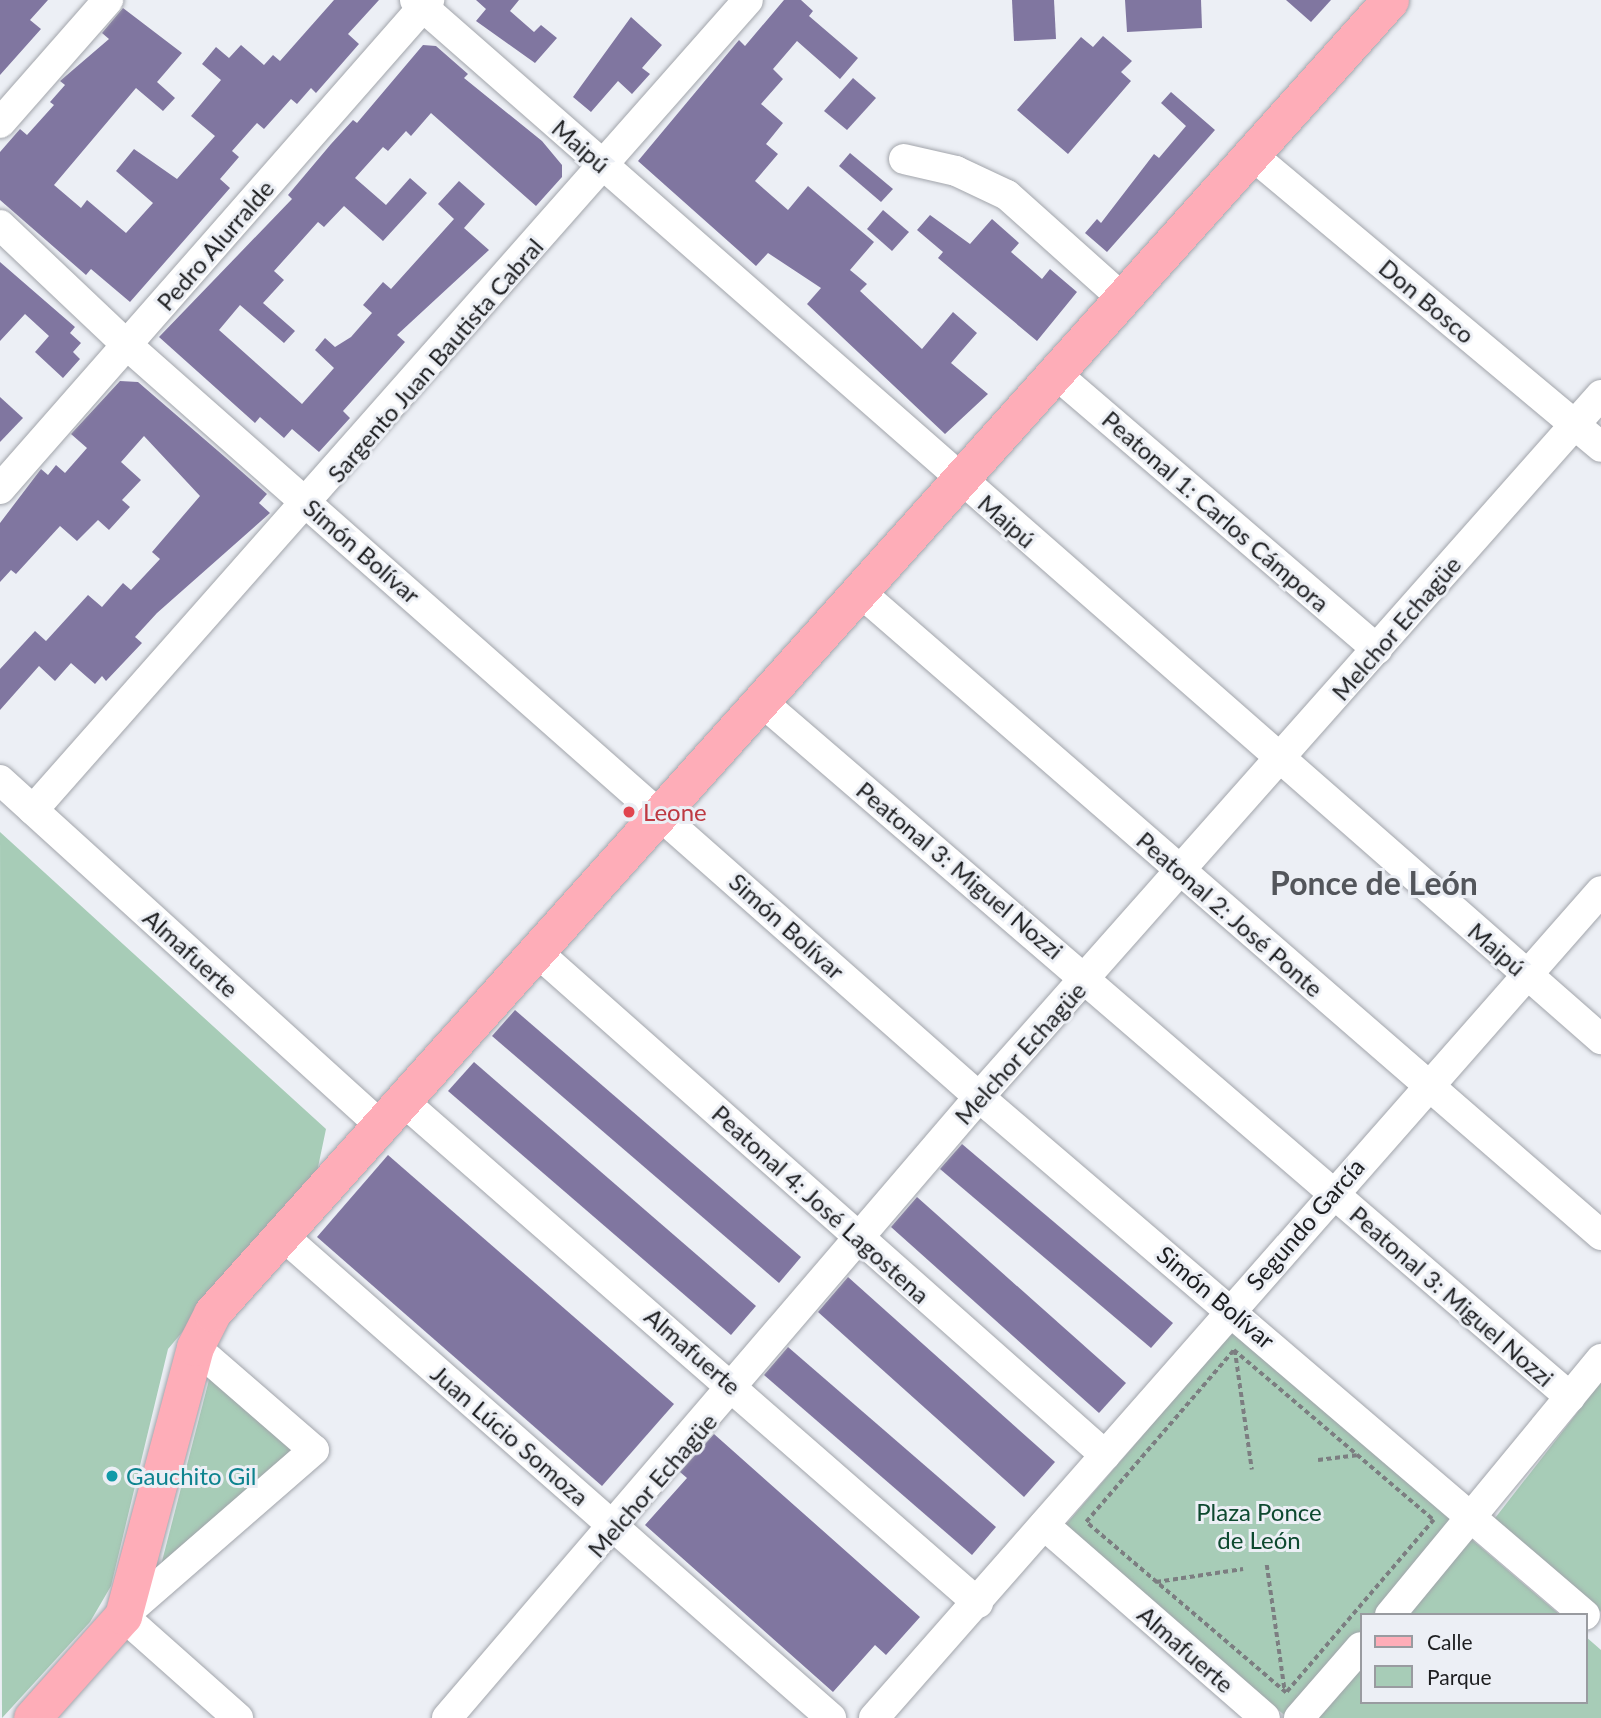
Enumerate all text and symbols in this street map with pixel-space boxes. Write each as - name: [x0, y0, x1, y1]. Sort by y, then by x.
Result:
- street label: Maipú: [546, 113, 616, 179]
- street label: Pedro Alurralde: [150, 174, 280, 316]
- street label: Sargento Juan Bautista Cabral: [321, 232, 549, 488]
- street label: Don Bosco: [1374, 253, 1480, 349]
- street label: Peatonal 1: Carlos Cámpora: [1097, 405, 1335, 617]
- street label: Maipú: [972, 488, 1042, 554]
- street label: Simón Bolívar: [298, 493, 426, 609]
- street label: Melchor Echagüe: [1325, 550, 1467, 706]
- street label: Peatonal 3: Miguel Nozzi: [851, 775, 1069, 965]
- place label: Leone: [643, 798, 707, 826]
- marker: Leone: [621, 804, 637, 820]
- street label: Peatonal 2: José Ponte: [1131, 825, 1329, 1003]
- district label: Ponce de León: [1270, 864, 1478, 902]
- street label: Simón Bolívar: [724, 867, 850, 985]
- street label: Almafuerte: [138, 903, 244, 1003]
- street label: Maipú: [1462, 916, 1532, 982]
- street label: Melchor Echagüe: [948, 976, 1092, 1130]
- street label: Peatonal 4: José Lagostena: [706, 1099, 936, 1309]
- street label: Segundo García: [1240, 1152, 1370, 1296]
- street label: Peatonal 3: Miguel Nozzi: [1344, 1200, 1560, 1392]
- street label: Simón Bolívar: [1151, 1239, 1281, 1355]
- street label: Almafuerte: [639, 1302, 747, 1400]
- street label: Juan Lúcio Somoza: [425, 1359, 595, 1511]
- street label: Melchor Echagüe: [581, 1407, 723, 1563]
- place label: Gauchito Gil: [126, 1462, 257, 1490]
- marker: Gauchito Gil: [104, 1468, 120, 1484]
- park label: Plaza Ponce de León: [1196, 1498, 1322, 1554]
- street label: Almafuerte: [1132, 1600, 1240, 1698]
- legend: [1360, 1613, 1587, 1704]
- text: Calle: [1427, 1629, 1472, 1654]
- text: Parque: [1427, 1664, 1492, 1689]

